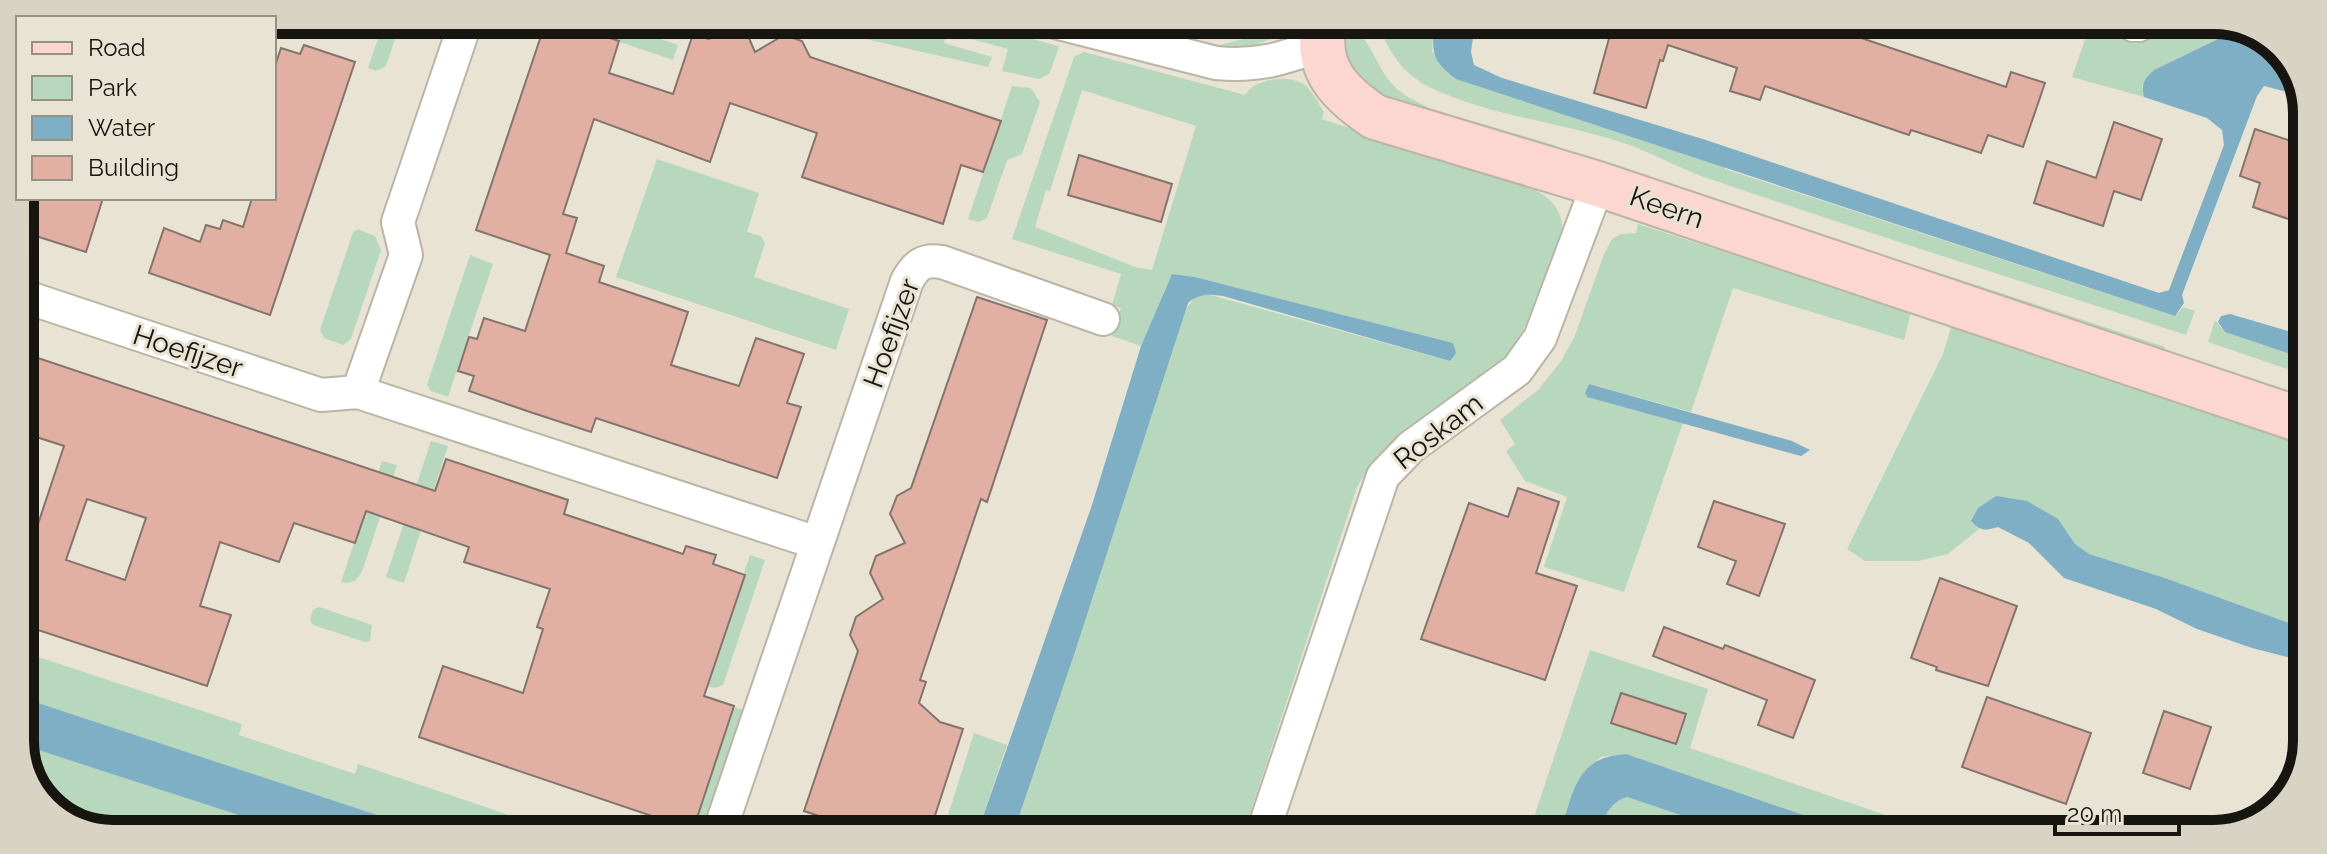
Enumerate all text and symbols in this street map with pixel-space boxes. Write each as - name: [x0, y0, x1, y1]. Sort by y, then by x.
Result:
- legend: [16, 16, 276, 200]
- text: Road: [88, 33, 146, 62]
- text: Park: [88, 73, 137, 102]
- text: Water: [88, 113, 156, 142]
- text: Building: [88, 153, 179, 182]
- street label: Keern: [1625, 179, 1708, 235]
- street label: Hoefijzer: [857, 274, 926, 392]
- street label: Hoefijzer: [129, 318, 247, 385]
- street label: Roskam: [1387, 386, 1489, 476]
- scale bar: [2055, 786, 2179, 836]
- text: 20 m: [2067, 799, 2122, 828]

